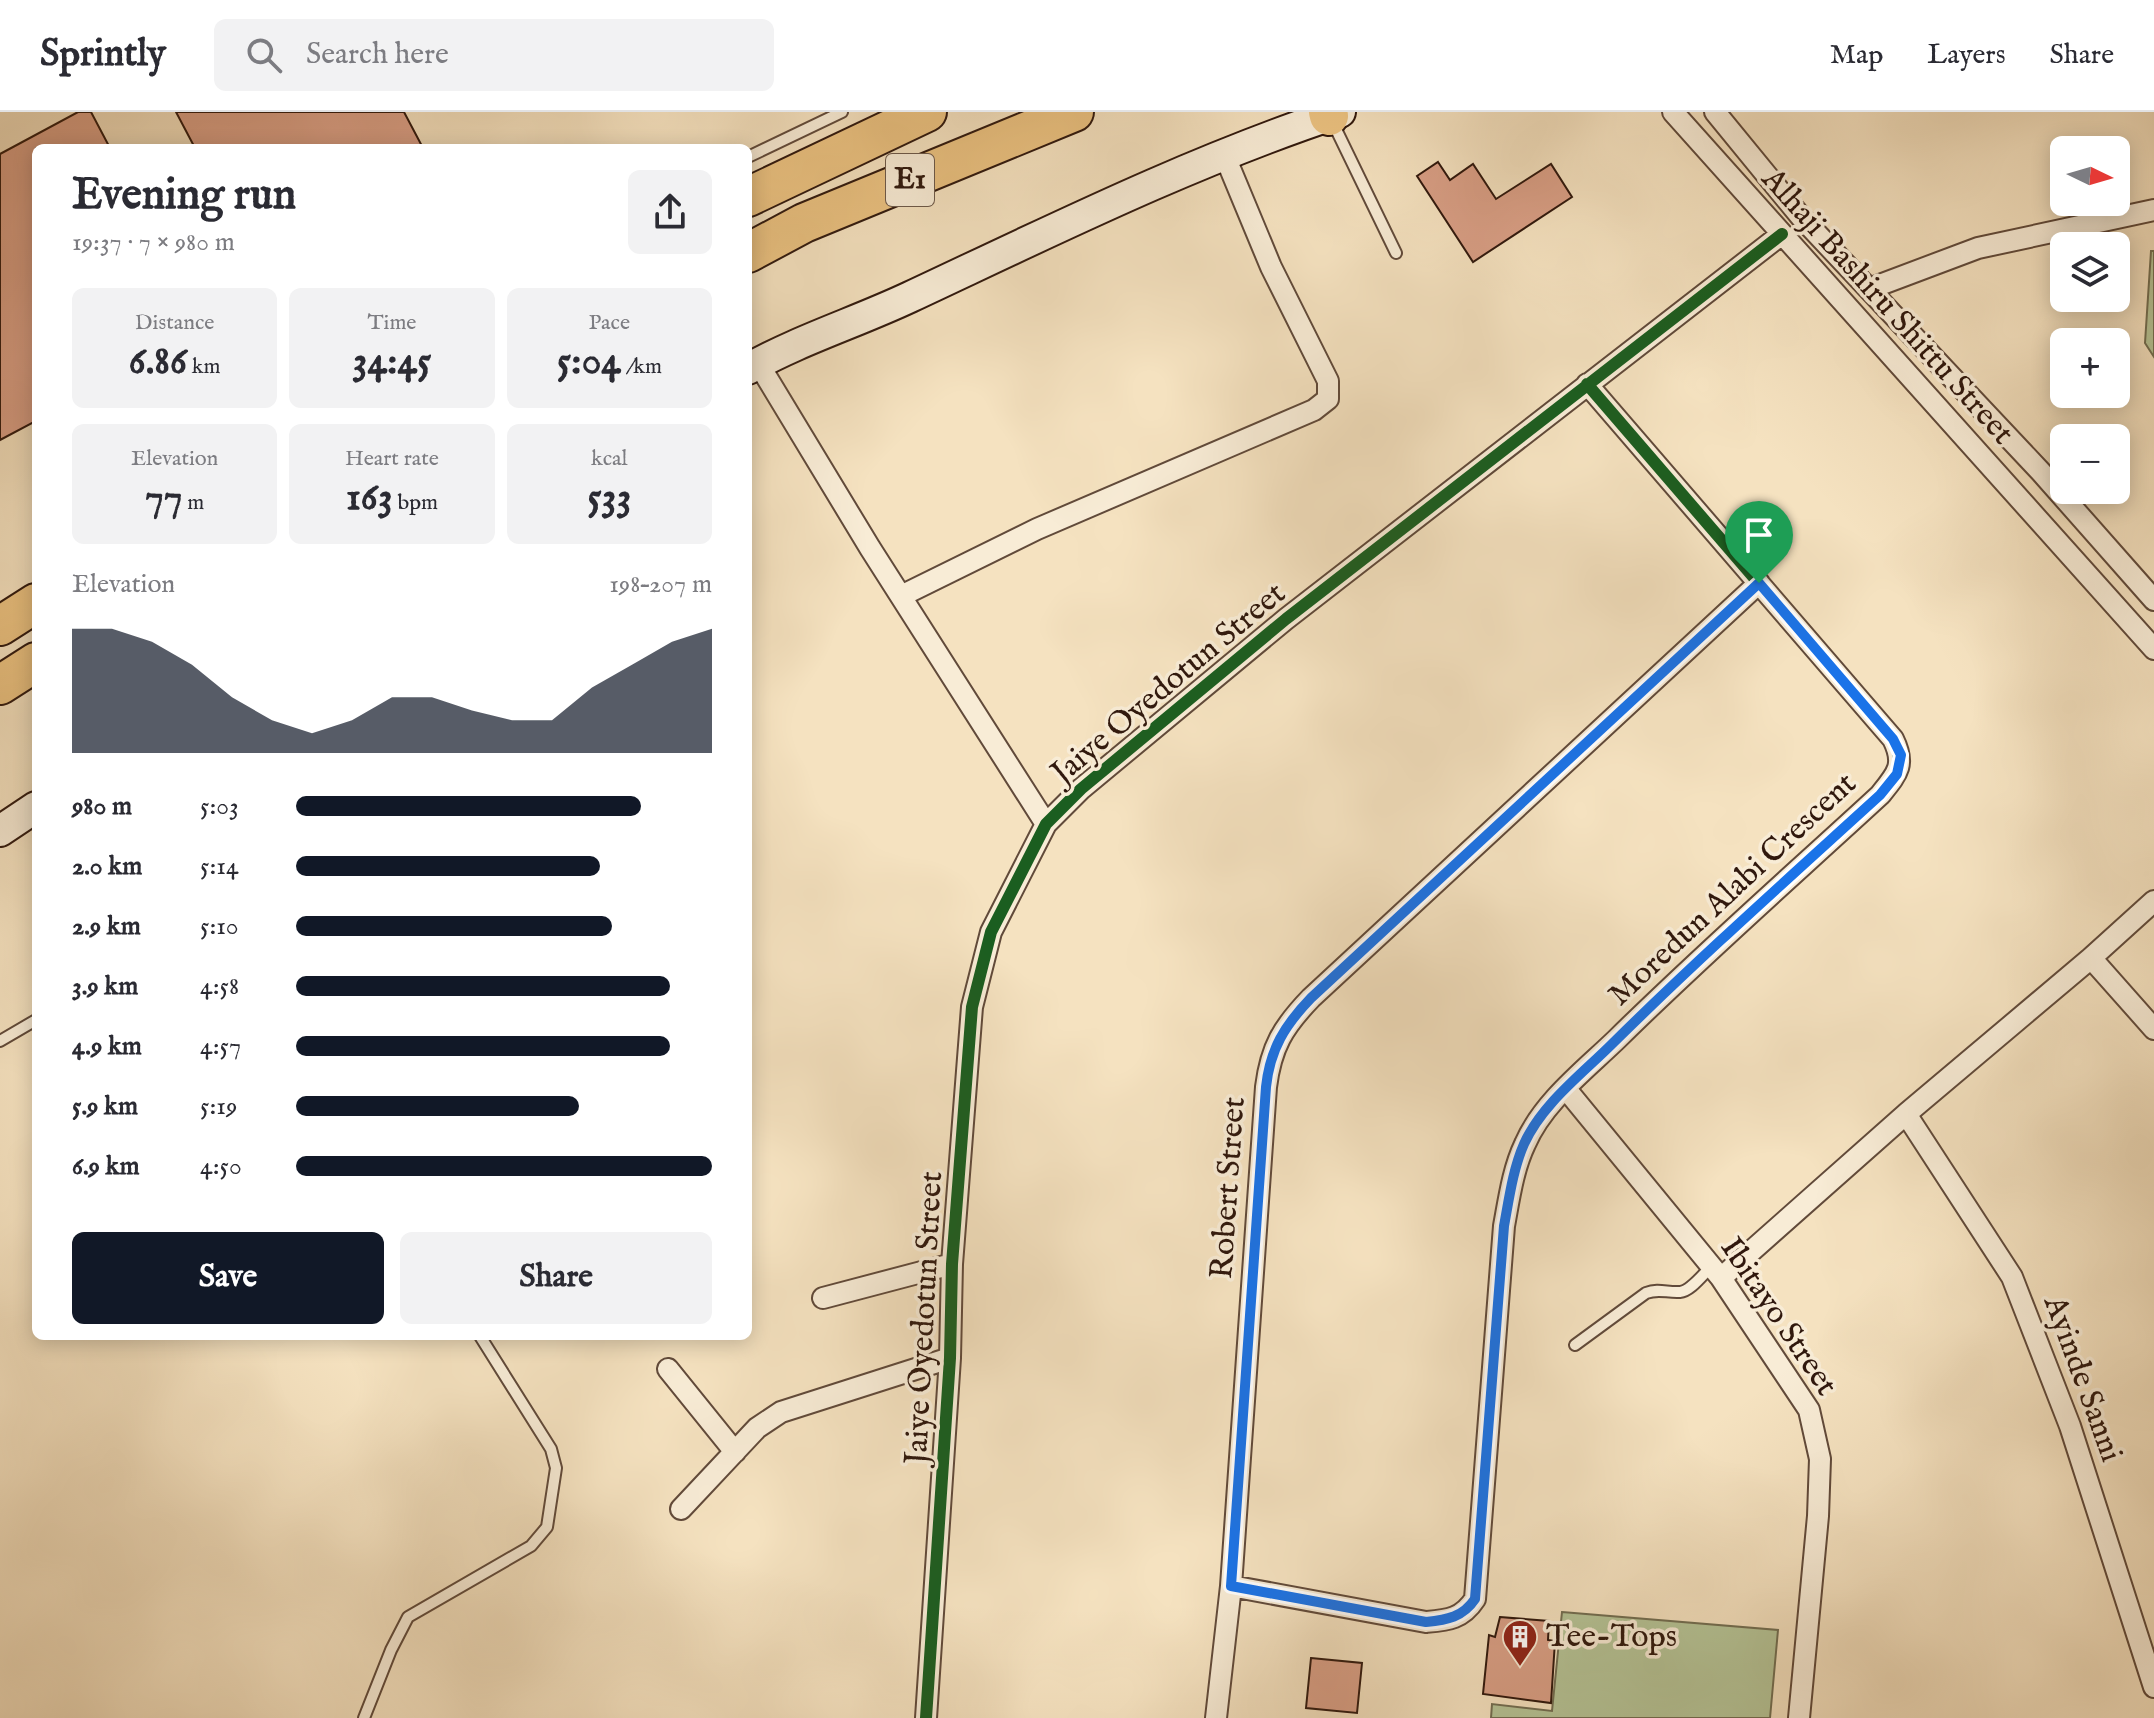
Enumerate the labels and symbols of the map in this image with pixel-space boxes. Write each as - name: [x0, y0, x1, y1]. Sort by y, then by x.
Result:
- north arrow: [2050, 136, 2130, 216]
- road number: E1: [886, 154, 934, 206]
- street label: Alhaji Bashiru Shittu Street: [1751, 159, 2022, 454]
- pin: [1725, 501, 1793, 583]
- street label: Jaiye Oyedotun Street: [1041, 574, 1295, 796]
- street label: Moredun Alabi Crescent: [1600, 764, 1866, 1016]
- street label: Robert Street: [1202, 1096, 1256, 1280]
- street label: Jaiye Oyedotun Street: [897, 1170, 953, 1469]
- street label: Ibitayo Street: [1710, 1230, 1846, 1404]
- street label: Ayinde Sanni: [2033, 1289, 2131, 1468]
- place label: Tee-Tops: [1546, 1617, 1677, 1658]
- building icon: Tee-Tops: [1501, 1618, 1539, 1668]

